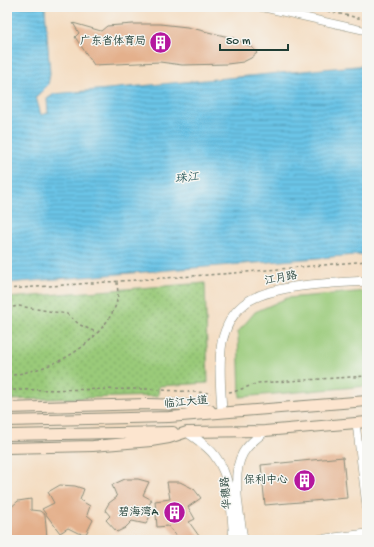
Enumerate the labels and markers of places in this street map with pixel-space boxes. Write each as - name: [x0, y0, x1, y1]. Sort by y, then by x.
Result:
- building icon: 广东省体育局: [148, 29, 174, 55]
- place label: 广东省体育局: [80, 35, 146, 48]
- building icon: 保利中心: [291, 468, 317, 494]
- place label: 保利中心: [244, 474, 288, 487]
- building icon: 碧海湾A: [161, 500, 187, 526]
- place label: 碧海湾A: [119, 506, 158, 519]

